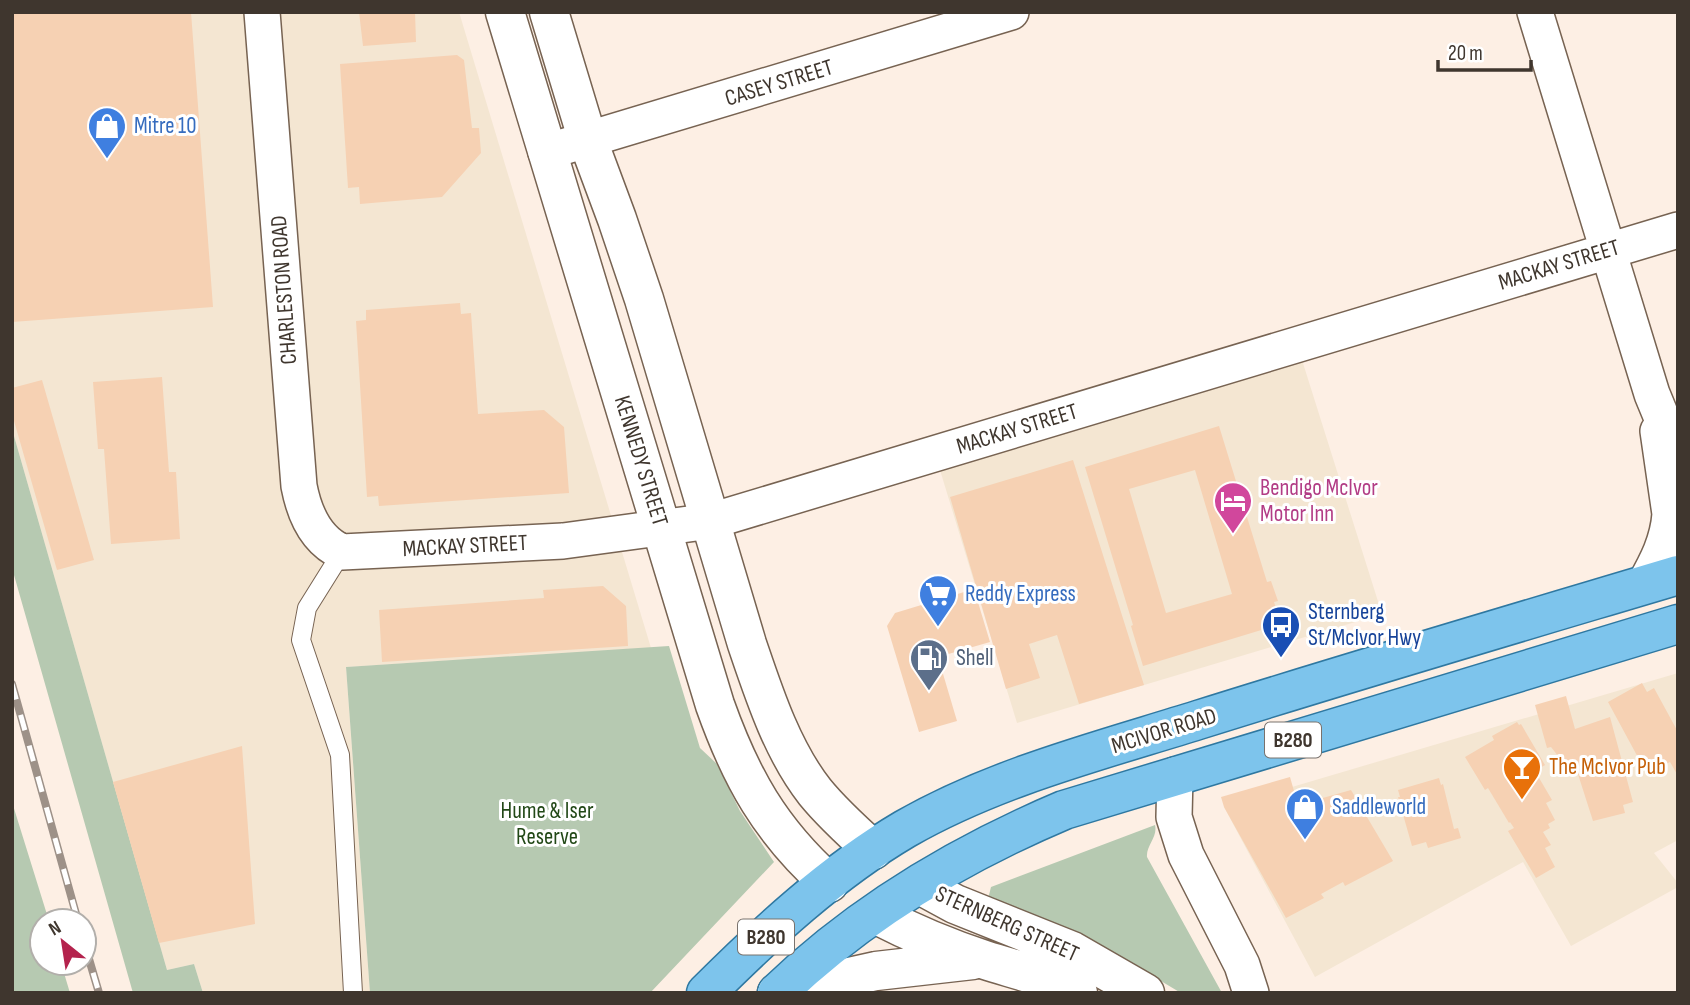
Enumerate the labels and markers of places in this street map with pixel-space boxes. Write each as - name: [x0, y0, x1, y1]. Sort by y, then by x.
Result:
- shop icon: Mitre 10: [86, 105, 128, 160]
- place label: Mitre 10: [134, 112, 196, 140]
- place label: Bendigo McIvor Motor Inn: [1260, 474, 1378, 528]
- hotel icon: Bendigo McIvor Motor Inn: [1212, 480, 1254, 535]
- supermarket icon: Reddy Express: [917, 573, 959, 628]
- place label: Reddy Express: [965, 580, 1076, 608]
- place label: Sternberg St/McIvor Hwy: [1308, 598, 1421, 652]
- bus stop icon: Sternberg St/McIvor Hwy: [1260, 604, 1302, 659]
- fuel station icon: Shell: [908, 637, 950, 692]
- place label: Shell: [956, 644, 994, 672]
- bar icon: The McIvor Pub: [1501, 746, 1543, 801]
- place label: The McIvor Pub: [1549, 753, 1666, 781]
- shop icon: Saddleworld: [1284, 786, 1326, 841]
- place label: Saddleworld: [1332, 793, 1426, 821]

